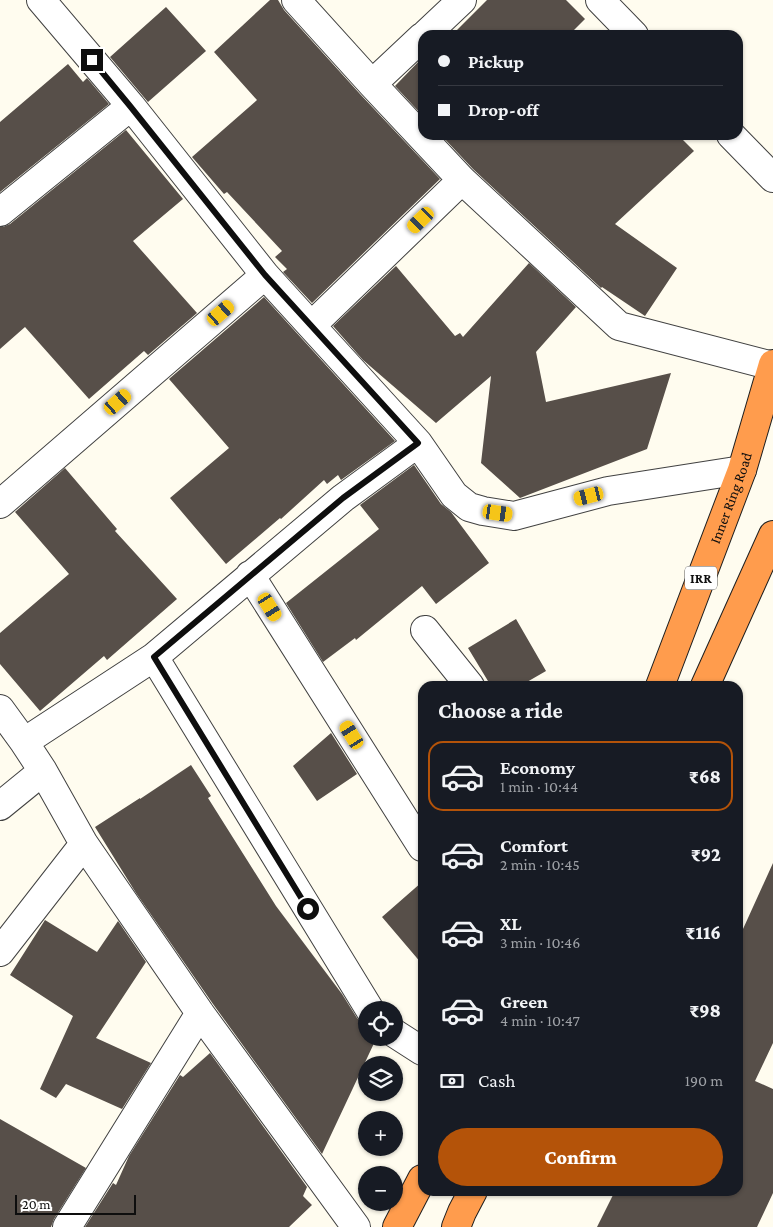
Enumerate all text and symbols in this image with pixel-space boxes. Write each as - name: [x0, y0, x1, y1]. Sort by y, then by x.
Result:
- route end: [81, 49, 103, 71]
- text: Pickup: [468, 51, 524, 72]
- text: Drop-off: [468, 99, 539, 120]
- car: [404, 204, 437, 236]
- car: [204, 297, 237, 329]
- car: [101, 386, 134, 418]
- street label: Inner Ring Road: [707, 450, 755, 546]
- car: [572, 485, 605, 507]
- car: [482, 503, 513, 523]
- road number: IRR: [685, 566, 717, 590]
- car: [255, 590, 284, 624]
- text: Choose a ride: [438, 698, 563, 723]
- car: [337, 718, 366, 752]
- icon: car: [440, 754, 485, 799]
- text: Economy: [500, 757, 575, 778]
- text: ₹68: [689, 766, 721, 787]
- text: 1 min · 10:44: [500, 778, 578, 795]
- icon: car: [440, 832, 485, 877]
- text: Comfort: [500, 835, 568, 856]
- text: ₹92: [691, 844, 721, 865]
- text: 2 min · 10:45: [500, 856, 580, 873]
- route start: [297, 898, 319, 920]
- icon: car: [440, 910, 485, 955]
- text: XL: [500, 913, 522, 934]
- text: ₹116: [685, 922, 721, 943]
- text: 3 min · 10:46: [500, 934, 580, 951]
- icon: car: [440, 988, 485, 1033]
- text: Green: [500, 991, 548, 1012]
- text: ₹98: [689, 1000, 721, 1021]
- map controls: [358, 1001, 403, 1211]
- button: locate: [358, 1001, 403, 1046]
- text: 4 min · 10:47: [500, 1012, 580, 1029]
- button: layers: [358, 1056, 403, 1101]
- icon: cash: [438, 1067, 466, 1095]
- text: Cash: [478, 1070, 516, 1091]
- text: 190 m: [685, 1072, 723, 1089]
- button: +: [358, 1111, 403, 1156]
- button: Confirm: [438, 1128, 723, 1186]
- button: −: [358, 1166, 403, 1211]
- scale bar: [15, 1192, 136, 1215]
- text: 20 m: [22, 1196, 50, 1212]

